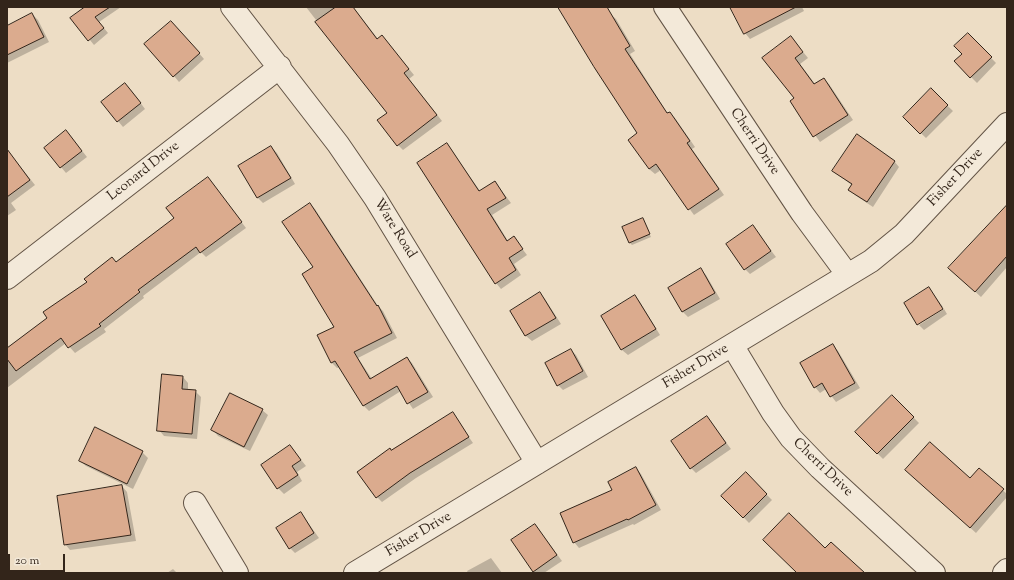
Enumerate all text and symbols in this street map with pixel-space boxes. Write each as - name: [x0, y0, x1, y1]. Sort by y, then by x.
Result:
- street label: Cherri Drive: [725, 105, 783, 179]
- street label: Leonard Drive: [105, 139, 183, 205]
- street label: Fisher Drive: [925, 145, 987, 211]
- street label: Ware Road: [369, 196, 419, 262]
- street label: Fisher Drive: [660, 341, 732, 393]
- street label: Cherri Drive: [788, 435, 856, 501]
- street label: Fisher Drive: [383, 509, 455, 561]
- scale bar: [10, 546, 67, 572]
- text: 20 m: [15, 552, 39, 570]

